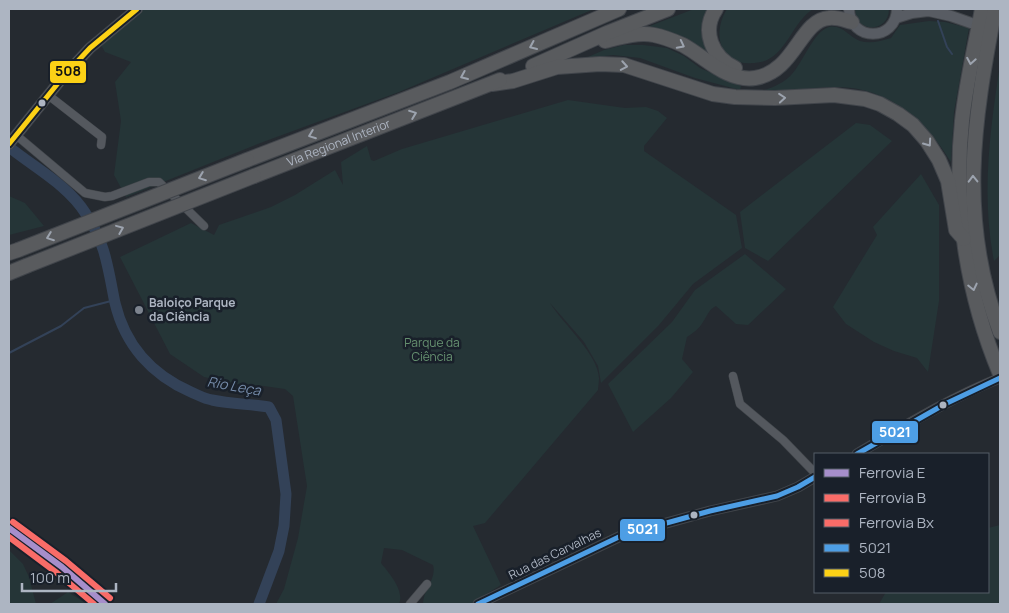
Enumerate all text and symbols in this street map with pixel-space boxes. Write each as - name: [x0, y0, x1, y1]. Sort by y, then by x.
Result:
- one-way arrow: [675, 39, 684, 49]
- one-way arrow: [530, 41, 538, 51]
- one-way arrow: [967, 57, 977, 66]
- line badge: 508: [49, 60, 87, 84]
- text: 508: [55, 61, 81, 80]
- one-way arrow: [619, 61, 628, 71]
- one-way arrow: [460, 70, 469, 81]
- one-way arrow: [778, 92, 786, 103]
- unlabelled marker: [37, 98, 47, 108]
- one-way arrow: [408, 110, 417, 120]
- street label: Via Regional Interior: [284, 114, 393, 170]
- one-way arrow: [308, 129, 317, 139]
- one-way arrow: [922, 137, 931, 147]
- one-way arrow: [198, 171, 207, 182]
- one-way arrow: [967, 175, 978, 183]
- one-way arrow: [115, 225, 124, 235]
- one-way arrow: [47, 231, 55, 241]
- one-way arrow: [967, 282, 978, 291]
- place label: Baloiço Parque da Ciência: [149, 294, 236, 325]
- marker: Baloiço Parque da Ciência: [133, 304, 145, 316]
- park label: Parque da Ciência: [404, 334, 460, 365]
- water label: Rio Leça: [206, 371, 264, 400]
- unlabelled marker: [938, 400, 948, 410]
- line badge: 5021: [871, 420, 919, 444]
- text: 5021: [879, 422, 911, 441]
- legend: [814, 453, 989, 593]
- text: Ferrovia E: [859, 462, 925, 483]
- text: Ferrovia B: [859, 487, 926, 508]
- unlabelled marker: [689, 510, 699, 520]
- text: Ferrovia Bx: [859, 512, 934, 533]
- line badge: 5021: [619, 518, 666, 542]
- text: 5021: [627, 519, 659, 538]
- street label: Rua das Carvalhas: [506, 524, 604, 583]
- text: 5021: [859, 537, 891, 558]
- scale bar: [22, 560, 116, 592]
- text: 508: [859, 562, 886, 583]
- text: 100 m: [30, 567, 70, 588]

